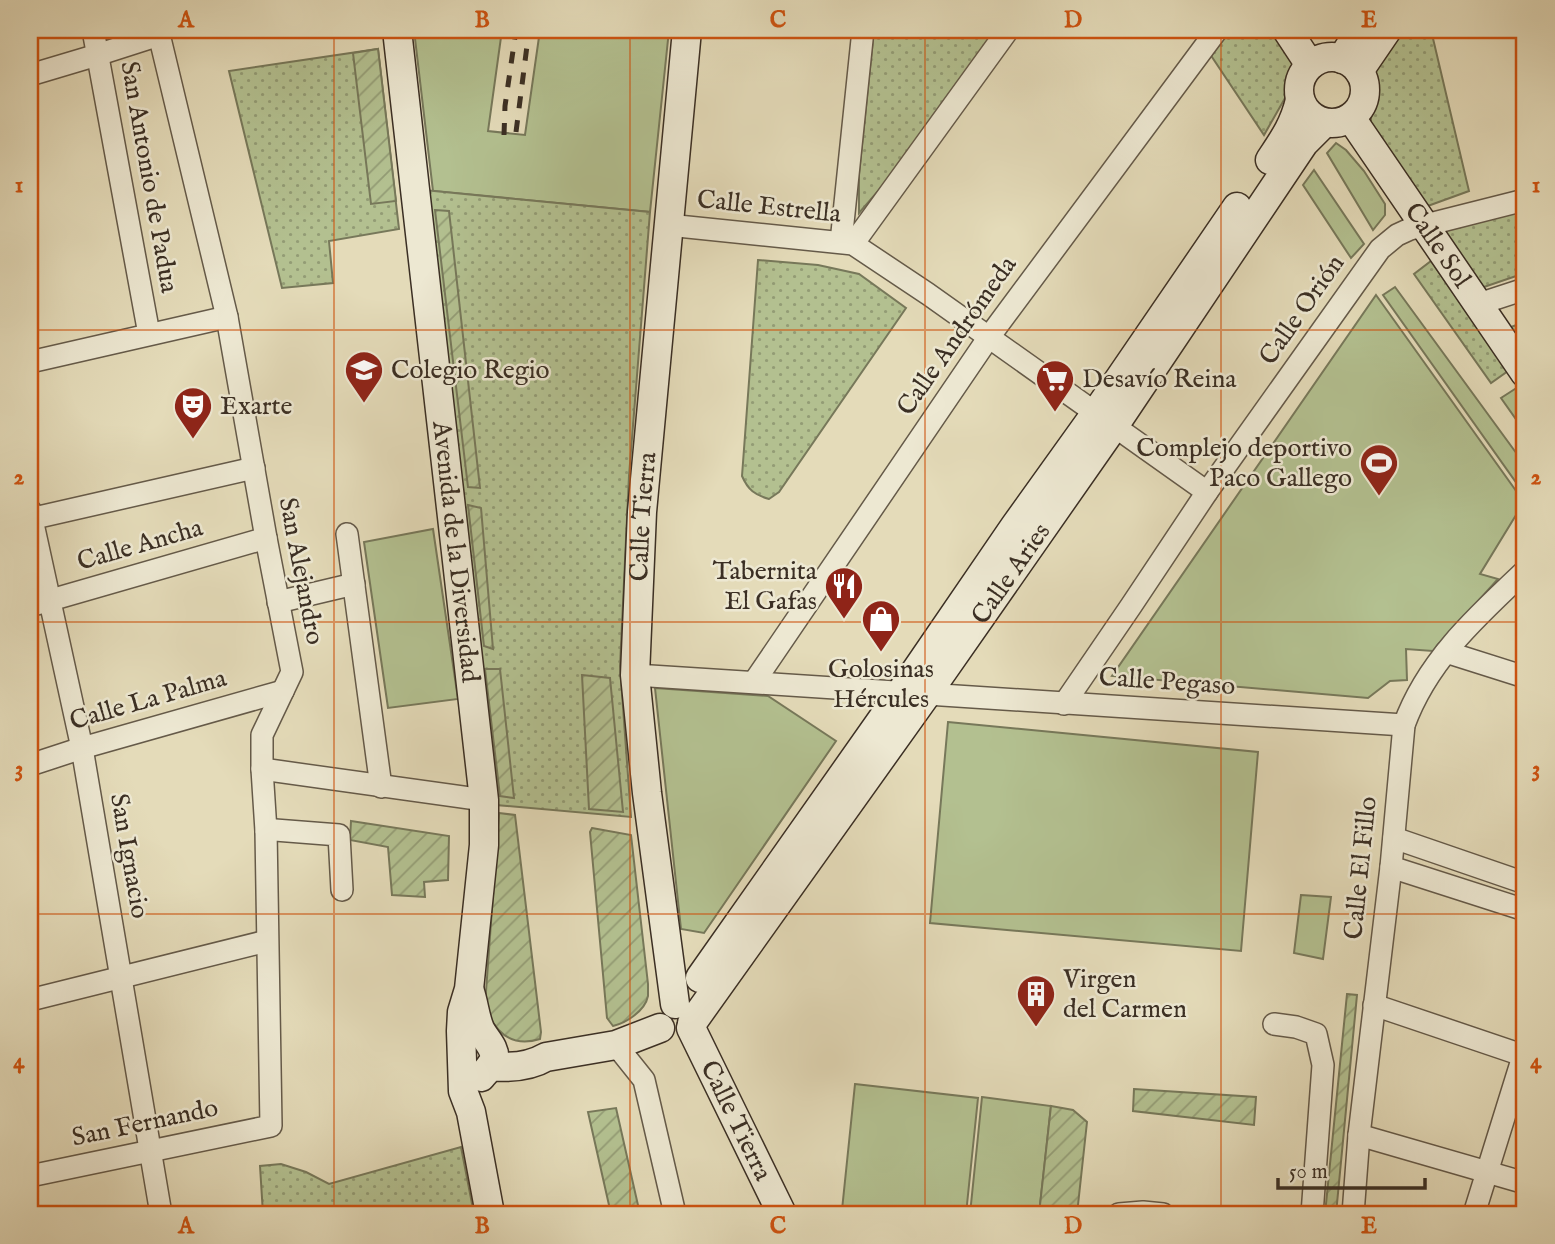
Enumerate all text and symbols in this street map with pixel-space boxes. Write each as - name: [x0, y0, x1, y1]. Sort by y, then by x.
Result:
- text: A: [177, 6, 195, 35]
- text: B: [474, 6, 490, 35]
- text: C: [770, 6, 787, 35]
- text: D: [1064, 6, 1082, 35]
- text: E: [1361, 6, 1377, 35]
- street label: San Antonio de Padua: [112, 59, 186, 296]
- text: 1: [15, 171, 23, 200]
- text: 1: [1532, 171, 1540, 200]
- street label: Calle Estrella: [695, 183, 843, 231]
- street label: Calle Sol: [1397, 196, 1479, 295]
- street label: Calle Orión: [1252, 248, 1352, 372]
- street label: Calle Andrómeda: [890, 249, 1025, 422]
- school or university icon: Colegio Regio: [343, 349, 385, 404]
- place label: Colegio Regio: [391, 354, 550, 387]
- supermarket icon: Desavío Reina: [1034, 358, 1076, 413]
- place label: Desavío Reina: [1082, 363, 1237, 396]
- theatre icon: Exarte: [172, 385, 214, 440]
- place label: Exarte: [220, 390, 292, 423]
- street label: Avenida de la Diversidad: [425, 418, 487, 684]
- place label: Complejo deportivo Paco Gallego: [1136, 432, 1352, 495]
- sports icon: Complejo deportivo Paco Gallego: [1358, 442, 1400, 497]
- street label: Calle Tierra: [623, 450, 664, 582]
- text: 2: [14, 463, 25, 492]
- text: 2: [1531, 463, 1542, 492]
- street label: San Alejandro: [271, 495, 331, 647]
- street label: Calle Ancha: [73, 511, 207, 579]
- street label: Calle Aries: [964, 516, 1058, 631]
- place label: Tabernita El Gafas: [713, 555, 818, 618]
- restaurant icon: Tabernita El Gafas: [823, 565, 865, 620]
- shop icon: Golosinas Hércules: [860, 598, 902, 653]
- place label: Golosinas Hércules: [828, 653, 934, 716]
- street label: Calle Pegaso: [1098, 661, 1236, 703]
- street label: Calle La Palma: [66, 662, 231, 738]
- text: 3: [15, 755, 23, 784]
- text: 3: [1532, 755, 1540, 784]
- street label: San Ignacio: [102, 791, 156, 921]
- street label: Calle El Fillo: [1337, 795, 1385, 941]
- place label: Virgen del Carmen: [1062, 963, 1187, 1026]
- building icon: Virgen del Carmen: [1015, 973, 1057, 1028]
- text: 4: [13, 1047, 25, 1076]
- text: 4: [1530, 1047, 1542, 1076]
- street label: Calle Tierra: [693, 1055, 780, 1187]
- street label: San Fernando: [69, 1091, 221, 1155]
- scale bar: [1278, 1146, 1426, 1190]
- text: 50 m: [1289, 1159, 1328, 1186]
- text: A: [177, 1212, 195, 1241]
- text: B: [474, 1212, 490, 1241]
- text: C: [770, 1212, 787, 1241]
- text: D: [1064, 1212, 1082, 1241]
- text: E: [1361, 1212, 1377, 1241]

